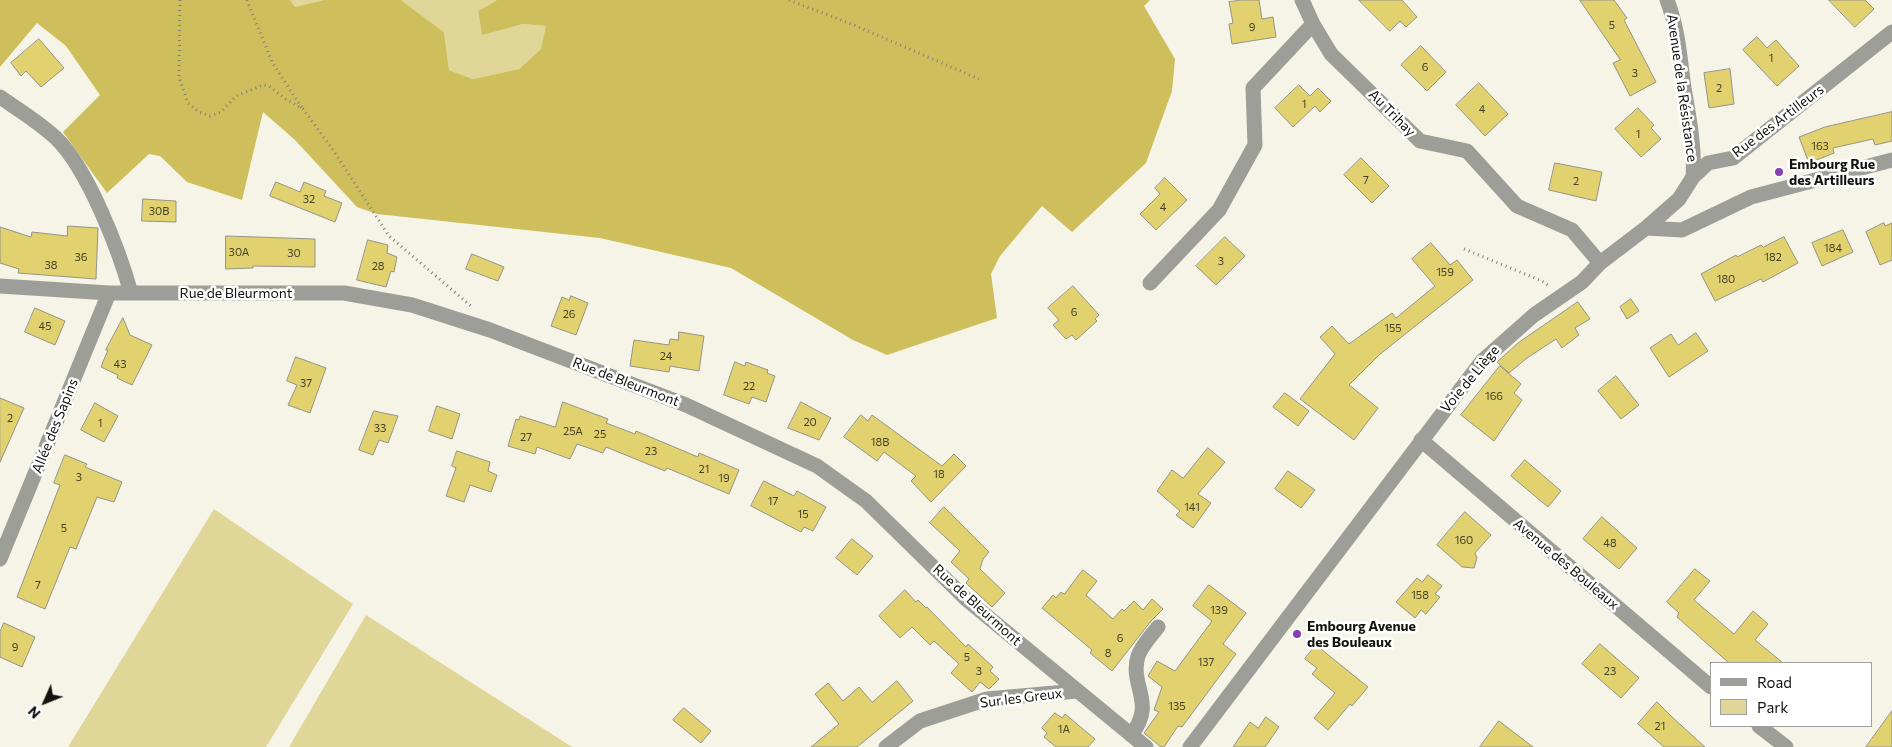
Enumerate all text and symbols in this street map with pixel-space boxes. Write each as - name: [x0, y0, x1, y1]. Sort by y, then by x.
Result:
- street label: Avenue de la Résistance: [1663, 13, 1701, 163]
- house number: 5: [1609, 18, 1615, 32]
- house number: 9: [1249, 20, 1255, 34]
- house number: 1: [1769, 51, 1773, 65]
- house number: 6: [1422, 60, 1428, 74]
- house number: 3: [1632, 66, 1638, 80]
- house number: 2: [1716, 81, 1722, 95]
- street label: Rue des Artilleurs: [1729, 81, 1827, 161]
- street label: Au Trihay: [1365, 86, 1419, 140]
- house number: 1: [1302, 97, 1306, 111]
- house number: 4: [1479, 102, 1485, 116]
- house number: 1: [1636, 127, 1640, 141]
- house number: 163: [1811, 139, 1829, 153]
- place label: Embourg Rue des Artilleurs: [1789, 156, 1875, 188]
- marker: Embourg Rue des Artilleurs: [1773, 166, 1785, 178]
- house number: 7: [1363, 173, 1369, 187]
- house number: 2: [1573, 174, 1579, 188]
- house number: 32: [303, 192, 315, 206]
- house number: 4: [1160, 200, 1166, 214]
- house number: 30B: [149, 204, 169, 218]
- house number: 184: [1824, 241, 1842, 255]
- house number: 30A: [229, 245, 249, 259]
- house number: 30: [287, 246, 301, 260]
- house number: 36: [75, 250, 87, 264]
- house number: 182: [1764, 250, 1782, 264]
- house number: 3: [1218, 254, 1224, 268]
- house number: 38: [45, 258, 57, 272]
- house number: 28: [372, 259, 384, 273]
- house number: 159: [1436, 265, 1454, 279]
- house number: 180: [1717, 272, 1735, 286]
- street label: Rue de Bleurmont: [179, 285, 293, 301]
- house number: 6: [1071, 305, 1077, 319]
- house number: 26: [563, 307, 575, 321]
- house number: 45: [39, 319, 51, 333]
- house number: 155: [1384, 321, 1402, 335]
- street label: Voie de Liège: [1437, 342, 1503, 416]
- house number: 24: [660, 349, 672, 363]
- street label: Rue de Bleurmont: [570, 354, 682, 410]
- house number: 43: [114, 357, 126, 371]
- street label: Allée des Sapins: [28, 376, 82, 476]
- house number: 37: [300, 376, 312, 390]
- house number: 22: [743, 379, 755, 393]
- house number: 166: [1485, 389, 1503, 403]
- house number: 2: [7, 411, 13, 425]
- house number: 20: [803, 415, 817, 429]
- house number: 1: [98, 416, 102, 430]
- house number: 33: [374, 421, 386, 435]
- house number: 25A: [563, 424, 583, 438]
- house number: 25: [594, 427, 606, 441]
- house number: 27: [520, 430, 532, 444]
- house number: 18B: [871, 435, 889, 449]
- house number: 23: [645, 444, 657, 458]
- house number: 21: [699, 462, 709, 476]
- house number: 18: [933, 467, 945, 481]
- house number: 3: [76, 470, 82, 484]
- house number: 19: [718, 471, 730, 485]
- house number: 17: [768, 494, 778, 508]
- house number: 141: [1184, 500, 1200, 514]
- house number: 15: [797, 507, 809, 521]
- street label: Avenue des Bouleaux: [1510, 515, 1622, 613]
- house number: 5: [61, 521, 67, 535]
- house number: 160: [1455, 533, 1473, 547]
- house number: 48: [1603, 536, 1617, 550]
- street label: Rue de Bleurmont: [929, 561, 1025, 649]
- house number: 7: [35, 578, 41, 592]
- house number: 158: [1411, 588, 1429, 602]
- house number: 139: [1210, 603, 1228, 617]
- place label: Embourg Avenue des Bouleaux: [1307, 618, 1416, 650]
- marker: Embourg Avenue des Bouleaux: [1291, 628, 1303, 640]
- house number: 6: [1117, 631, 1123, 645]
- house number: 9: [12, 640, 18, 654]
- house number: 8: [1105, 646, 1111, 660]
- house number: 5: [964, 650, 970, 664]
- house number: 137: [1198, 655, 1214, 669]
- legend: [1710, 662, 1872, 727]
- house number: 3: [976, 664, 982, 678]
- house number: 23: [1604, 664, 1616, 678]
- text: Road: [1757, 673, 1792, 691]
- north arrow: [20, 677, 70, 727]
- street label: Sur les Greux: [979, 685, 1063, 711]
- text: Park: [1757, 698, 1788, 716]
- house number: 135: [1168, 699, 1186, 713]
- text: N: [24, 703, 44, 722]
- house number: 21: [1655, 719, 1665, 733]
- house number: 1A: [1058, 722, 1070, 736]

